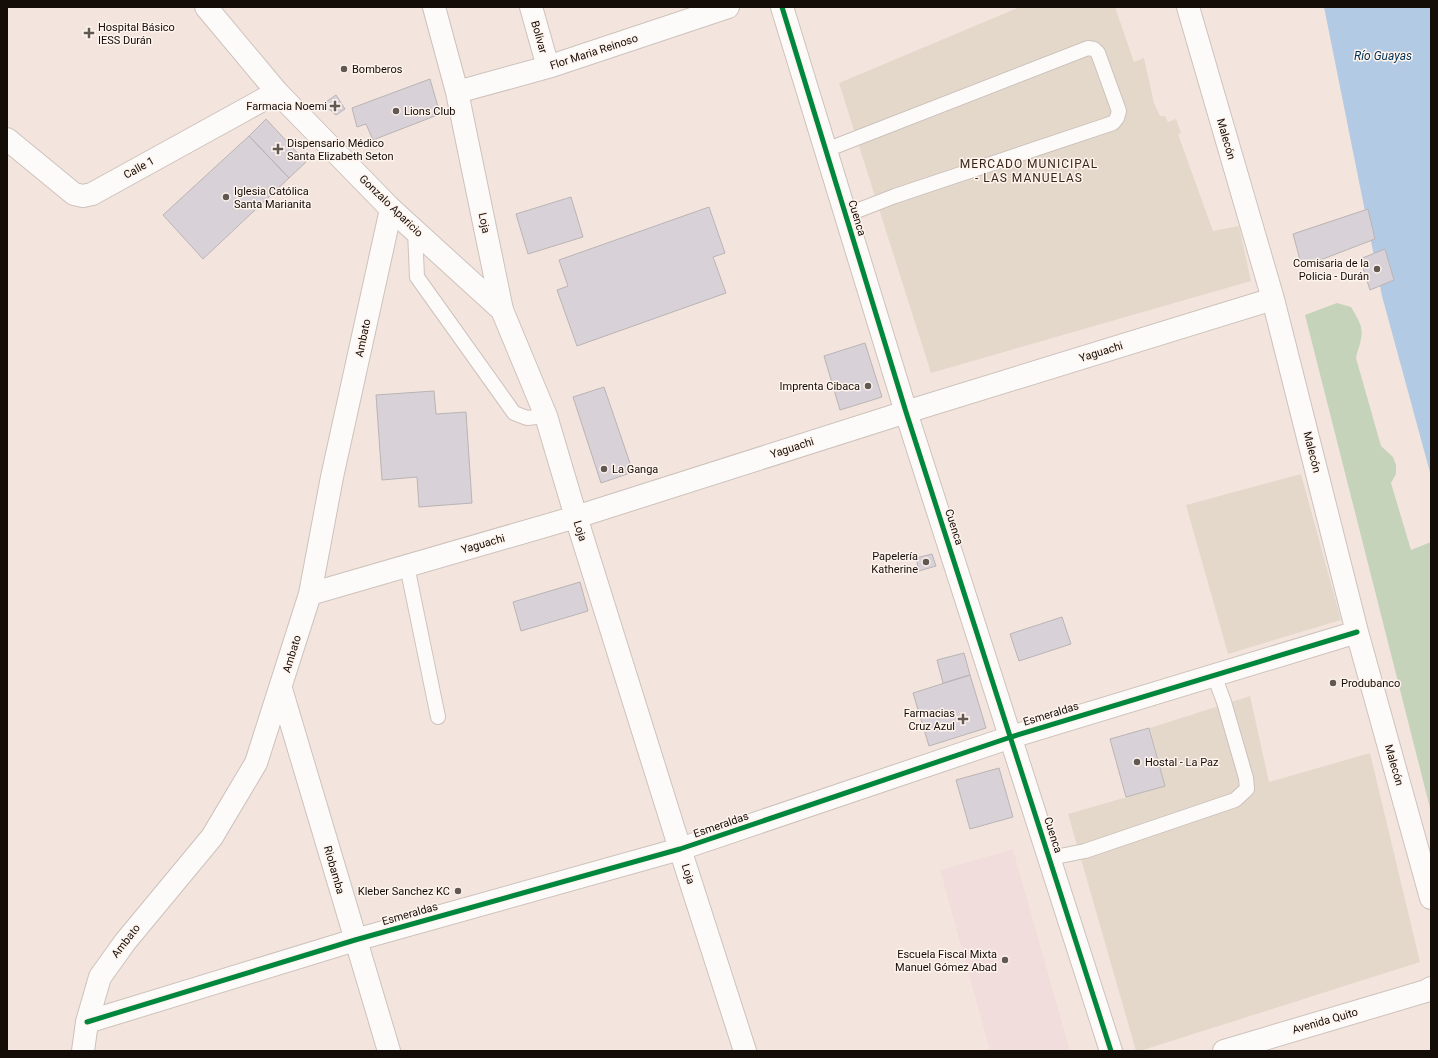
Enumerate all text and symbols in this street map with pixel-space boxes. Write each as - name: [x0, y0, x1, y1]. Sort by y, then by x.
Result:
- street label: Bolivar: [528, 19, 550, 55]
- place label: Hospital Básico IESS Durán: [98, 21, 175, 47]
- marker: Hospital Básico IESS Durán: [83, 27, 95, 39]
- street label: Flor Maria Reinoso: [548, 32, 640, 72]
- water label: Río Guayas: [1354, 49, 1412, 63]
- place label: Bomberos: [352, 63, 403, 76]
- marker: Bomberos: [339, 64, 349, 74]
- place label: Farmacia Noemi: [246, 100, 327, 113]
- marker: Farmacia Noemi: [330, 101, 340, 111]
- place label: Lions Club: [404, 105, 455, 118]
- marker: Lions Club: [391, 106, 401, 116]
- street label: Malecón: [1214, 117, 1238, 161]
- place label: Dispensario Médico Santa Elizabeth Seton: [287, 137, 394, 163]
- marker: Dispensario Médico Santa Elizabeth Seton: [272, 143, 284, 155]
- street label: Calle 1: [121, 154, 157, 182]
- district label: MERCADO MUNICIPAL - LAS MANUELAS: [960, 157, 1098, 185]
- street label: Gonzalo Aparicio: [356, 172, 426, 240]
- place label: Iglesia Católica Santa Marianita: [234, 185, 311, 211]
- marker: Iglesia Católica Santa Marianita: [221, 192, 231, 202]
- street label: Cuenca: [845, 198, 869, 238]
- street label: Loja: [475, 211, 493, 235]
- place label: Comisaria de la Policia - Durán: [1293, 257, 1369, 283]
- marker: Comisaria de la Policia - Durán: [1372, 264, 1382, 274]
- street label: Ambato: [353, 318, 373, 358]
- street label: Yaguachi: [1078, 339, 1124, 365]
- place label: Imprenta Cibaca: [780, 380, 860, 393]
- marker: Imprenta Cibaca: [863, 381, 873, 391]
- street label: Malecón: [1301, 430, 1323, 474]
- street label: Yaguachi: [769, 435, 815, 461]
- place label: La Ganga: [612, 463, 658, 476]
- marker: La Ganga: [599, 464, 609, 474]
- street label: Cuenca: [942, 507, 966, 547]
- street label: Loja: [571, 519, 589, 543]
- street label: Yaguachi: [460, 532, 506, 556]
- place label: Papelería Katherine: [871, 550, 918, 576]
- marker: Papelería Katherine: [921, 557, 931, 567]
- street label: Ambato: [280, 634, 304, 674]
- place label: Produbanco: [1341, 677, 1400, 690]
- marker: Produbanco: [1328, 678, 1338, 688]
- street label: Esmeraldas: [1022, 699, 1081, 729]
- place label: Farmacias Cruz Azul: [904, 707, 955, 733]
- marker: Farmacias Cruz Azul: [958, 714, 968, 724]
- street label: Malecón: [1382, 743, 1406, 787]
- place label: Hostal - La Paz: [1145, 756, 1219, 769]
- marker: Hostal - La Paz: [1132, 757, 1142, 767]
- street label: Esmeraldas: [692, 809, 751, 840]
- street label: Cuenca: [1041, 815, 1065, 855]
- street label: Riobamba: [321, 844, 347, 896]
- street label: Loja: [679, 862, 697, 886]
- place label: Kleber Sanchez KC: [358, 885, 450, 898]
- marker: Kleber Sanchez KC: [453, 886, 463, 896]
- street label: Esmeraldas: [381, 900, 440, 928]
- street label: Ambato: [109, 922, 143, 960]
- place label: Escuela Fiscal Mixta Manuel Gómez Abad: [895, 948, 997, 974]
- marker: Escuela Fiscal Mixta Manuel Gómez Abad: [1000, 955, 1010, 965]
- street label: Avenida Quito: [1291, 1005, 1359, 1037]

